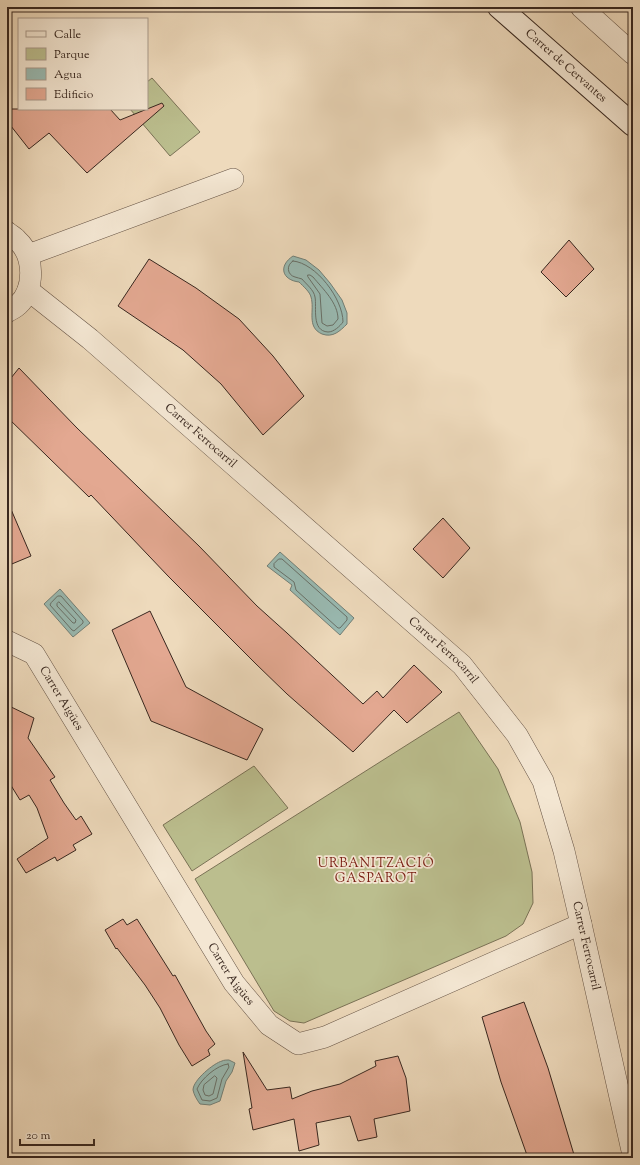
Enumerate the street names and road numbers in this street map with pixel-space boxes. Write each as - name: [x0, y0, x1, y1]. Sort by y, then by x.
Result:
- street label: Carrer de Cervantes: [521, 25, 611, 107]
- street label: Carrer Ferrocarril: [160, 399, 241, 473]
- street label: Carrer Ferrocarril: [404, 613, 483, 688]
- street label: Carrer Aigües: [34, 663, 88, 734]
- street label: Carrer Ferrocarril: [567, 900, 605, 993]
- street label: Carrer Aigües: [203, 940, 259, 1010]

